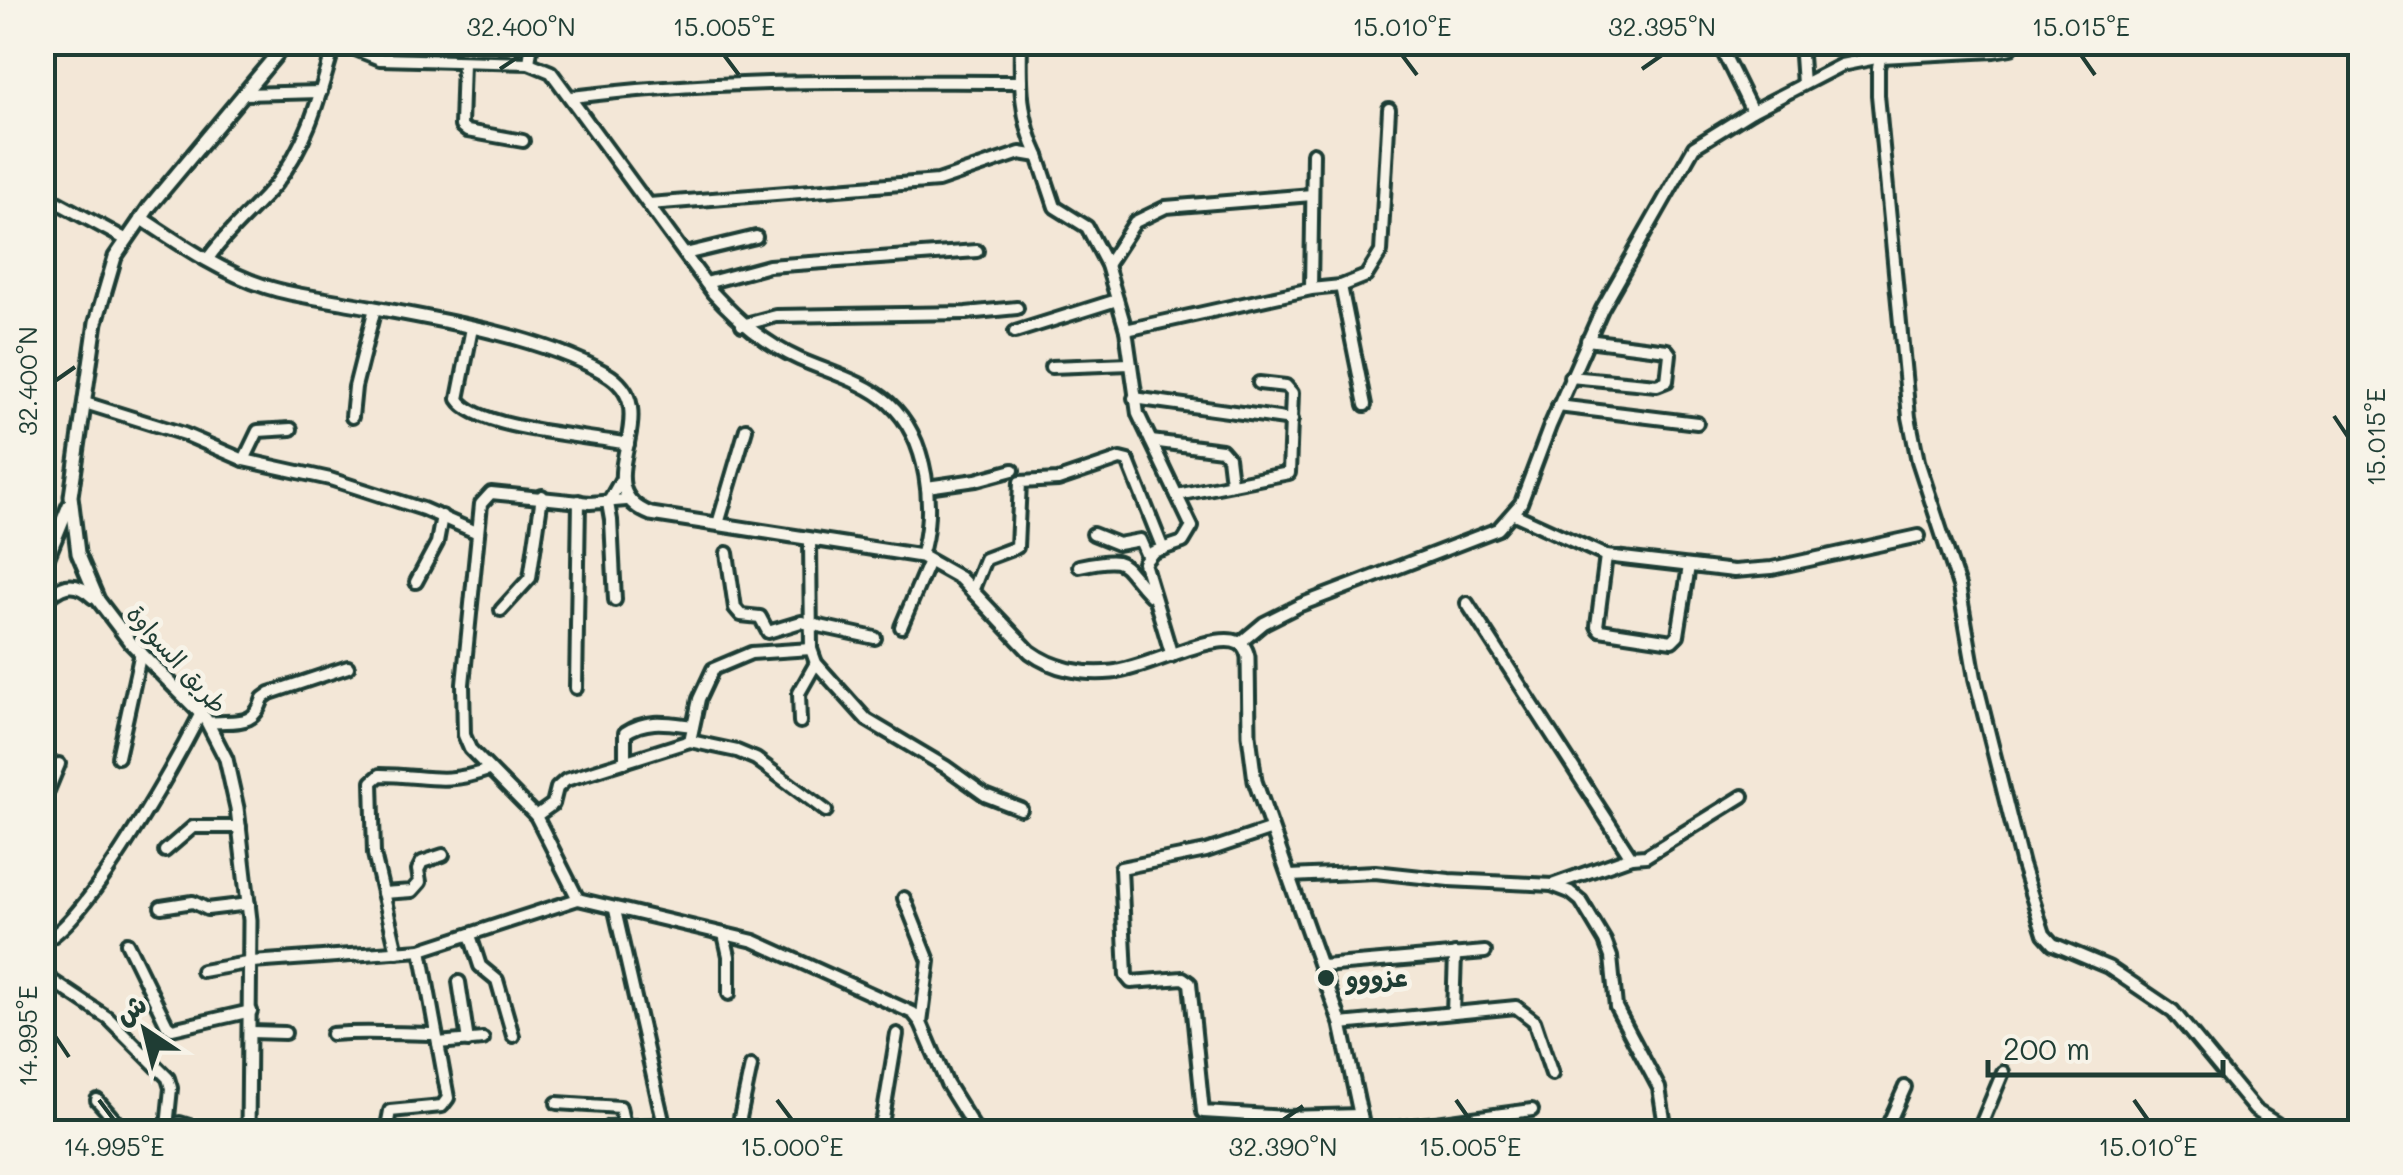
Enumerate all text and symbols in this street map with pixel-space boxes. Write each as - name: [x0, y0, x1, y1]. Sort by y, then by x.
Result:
- text: 32.400°N: [466, 10, 576, 42]
- text: 15.005°E: [673, 10, 775, 42]
- text: 15.010°E: [1352, 10, 1452, 42]
- text: 32.395°N: [1608, 10, 1716, 42]
- text: 15.015°E: [2032, 10, 2130, 42]
- text: 32.400°N: [11, 326, 43, 436]
- text: 15.015°E: [2359, 388, 2391, 486]
- street label: طريق السواوة: [121, 597, 235, 719]
- place label: عزووو: [1345, 961, 1408, 996]
- marker: عزووو: [1315, 967, 1337, 989]
- north arrow: [95, 980, 195, 1080]
- text: 14.995°E: [11, 985, 43, 1087]
- text: ش: [107, 985, 153, 1032]
- scale bar: [1988, 1015, 2223, 1077]
- text: 200 m: [2003, 1028, 2090, 1068]
- text: 14.995°E: [63, 1130, 165, 1162]
- text: 15.000°E: [740, 1130, 844, 1162]
- text: 32.390°N: [1229, 1130, 1337, 1162]
- text: 15.005°E: [1419, 1130, 1521, 1162]
- text: 15.010°E: [2098, 1130, 2198, 1162]

